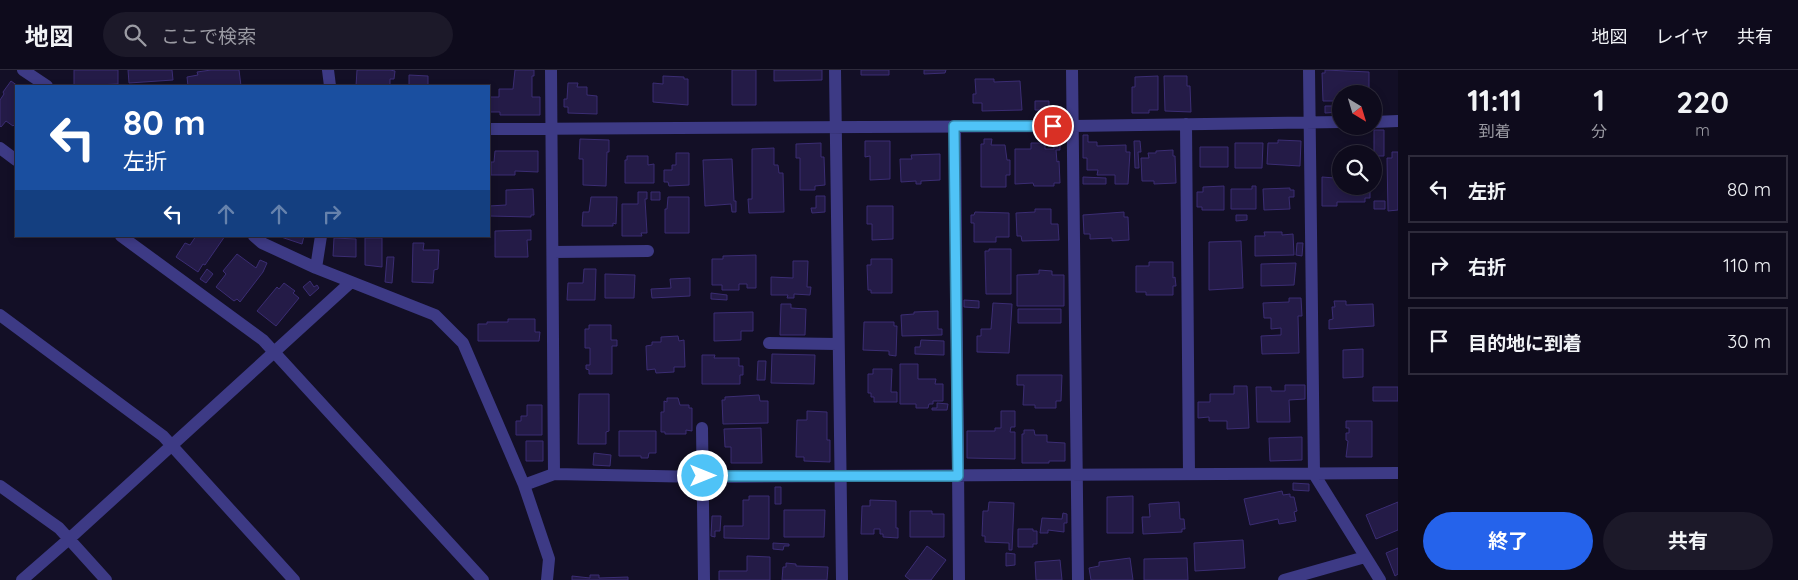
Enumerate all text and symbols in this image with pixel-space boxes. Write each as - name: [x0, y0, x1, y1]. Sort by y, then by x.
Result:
- search box: [103, 12, 453, 57]
- text: 地図: [25, 21, 73, 51]
- icon: search: [121, 21, 149, 49]
- text: ここで検索: [161, 24, 256, 48]
- text: 地図: [1592, 25, 1628, 48]
- text: レイヤ: [1656, 25, 1709, 48]
- text: 共有: [1737, 25, 1773, 48]
- text: 11:11: [1467, 81, 1522, 119]
- text: 1: [1593, 81, 1605, 119]
- text: 220: [1676, 83, 1729, 121]
- north arrow: [1332, 85, 1382, 135]
- map controls: [1332, 85, 1382, 195]
- text: 80 m: [123, 100, 206, 144]
- icon: left: [40, 105, 105, 170]
- pin: [1032, 105, 1074, 147]
- icon: arrive: [1039, 112, 1067, 140]
- text: m: [1695, 120, 1710, 140]
- text: 到着: [1479, 121, 1511, 141]
- text: 分: [1591, 121, 1607, 141]
- button: search: [1332, 145, 1382, 195]
- text: 左折: [123, 147, 167, 175]
- icon: left: [1425, 175, 1453, 203]
- text: 80 m: [1727, 177, 1771, 201]
- text: 左折: [1468, 179, 1506, 203]
- icon: left: [159, 200, 187, 228]
- icon: ahead: [212, 200, 240, 228]
- icon: ahead: [265, 200, 293, 228]
- icon: right: [318, 200, 346, 228]
- icon: right: [1425, 251, 1453, 279]
- text: 110 m: [1723, 253, 1771, 277]
- text: 右折: [1468, 255, 1506, 279]
- icon: arrive: [1425, 327, 1453, 355]
- text: 30 m: [1727, 329, 1771, 353]
- text: 目的地に到着: [1468, 331, 1582, 355]
- position arrow: [676, 449, 728, 501]
- button: 終了: [1423, 512, 1593, 570]
- button: 共有: [1603, 512, 1773, 570]

